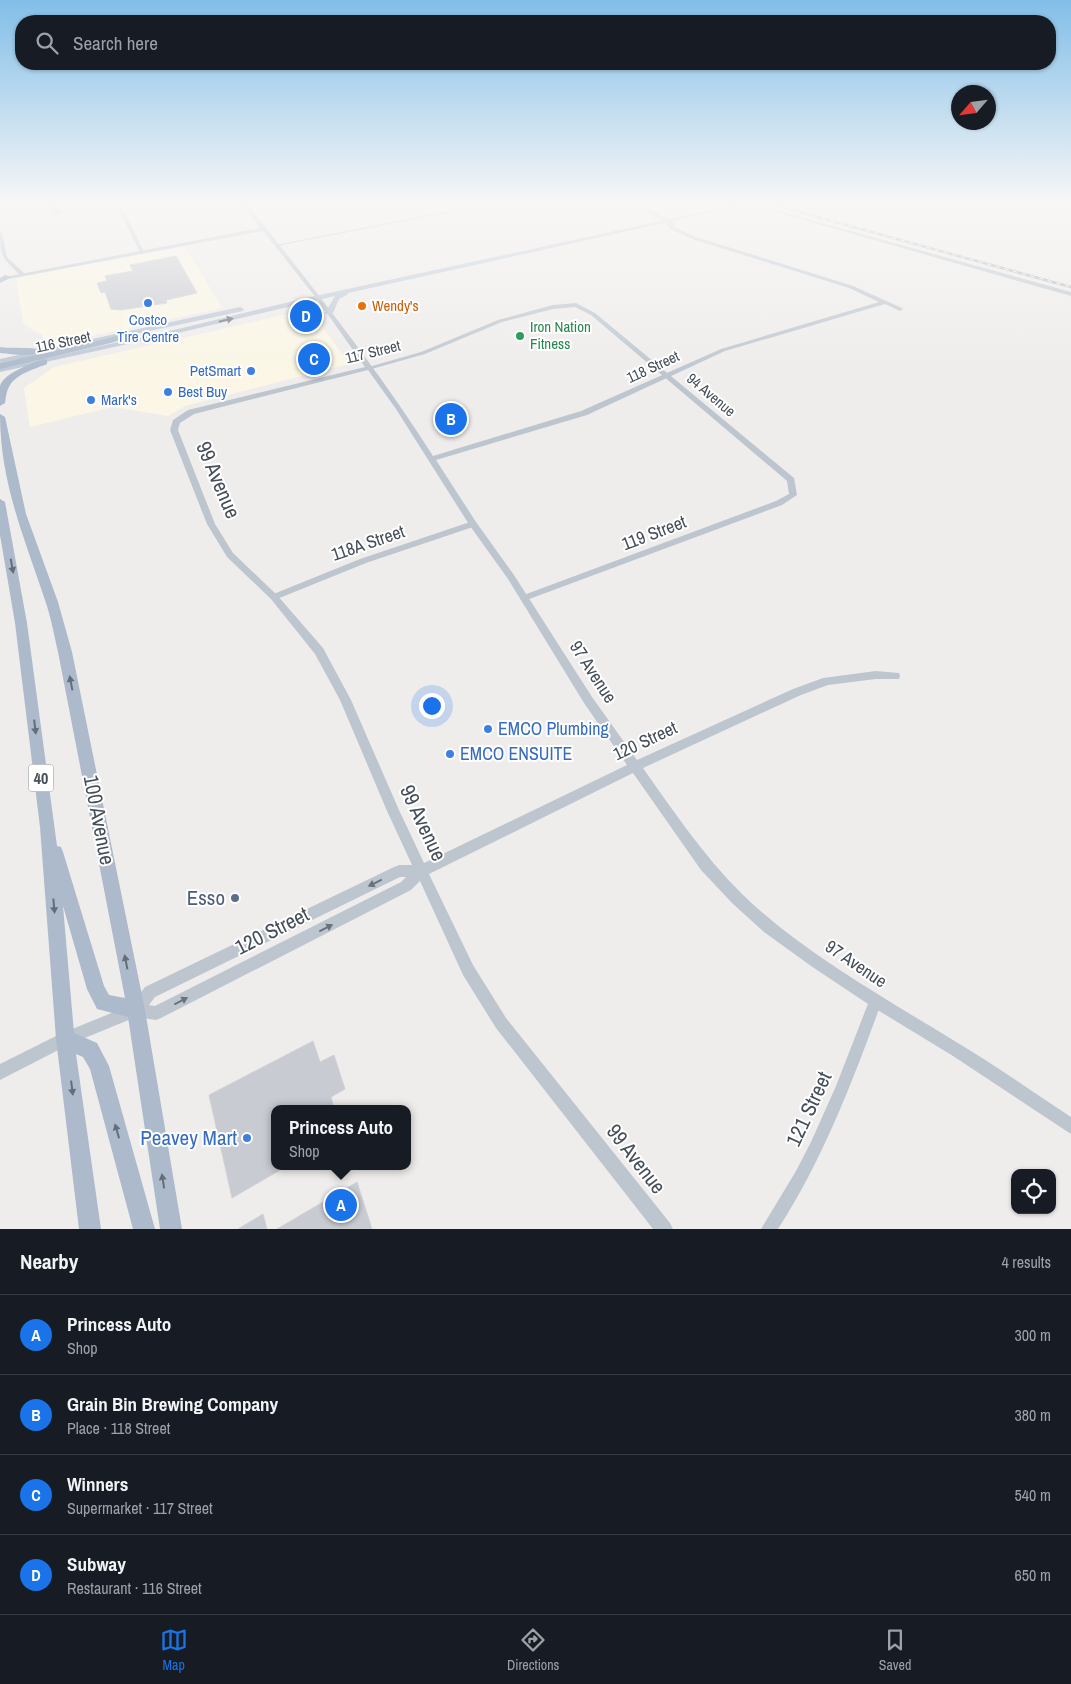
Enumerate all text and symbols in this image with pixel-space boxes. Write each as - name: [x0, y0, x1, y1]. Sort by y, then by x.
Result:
- search box: [15, 15, 1056, 70]
- icon: search: [33, 29, 61, 57]
- text: Search here: [73, 30, 158, 56]
- north arrow: [951, 85, 996, 130]
- place label: Wendy's: [372, 295, 419, 316]
- marker: Costco Tire Centre: [142, 297, 154, 309]
- pin: D: [290, 297, 322, 335]
- marker: Wendy's: [356, 300, 368, 312]
- place label: Costco Tire Centre: [117, 309, 179, 347]
- one-way arrow: [218, 316, 233, 324]
- place label: Iron Nation Fitness: [530, 316, 591, 354]
- street label: 116 Street: [33, 325, 93, 358]
- marker: Iron Nation Fitness: [514, 330, 526, 342]
- street label: 117 Street: [343, 334, 403, 368]
- pin: C: [298, 340, 330, 378]
- street label: 118 Street: [623, 345, 683, 388]
- place label: PetSmart: [190, 360, 242, 381]
- marker: PetSmart: [245, 365, 257, 377]
- street label: 94 Avenue: [682, 368, 740, 421]
- place label: Best Buy: [178, 381, 228, 402]
- marker: Best Buy: [162, 386, 174, 398]
- place label: Mark's: [101, 389, 137, 410]
- marker: Mark's: [85, 394, 97, 406]
- pin: B: [435, 400, 467, 438]
- street label: 99 Avenue: [189, 437, 248, 523]
- street label: 119 Street: [618, 509, 690, 556]
- street label: 118A Street: [328, 518, 408, 567]
- one-way arrow: [8, 559, 16, 575]
- street label: 97 Avenue: [564, 636, 623, 708]
- one-way arrow: [67, 674, 75, 690]
- your location: [419, 693, 445, 719]
- street label: 120 Street: [609, 715, 681, 766]
- place label: EMCO Plumbing: [498, 716, 610, 741]
- one-way arrow: [31, 720, 39, 736]
- marker: EMCO Plumbing: [482, 723, 494, 735]
- place label: EMCO ENSUITE: [460, 741, 572, 766]
- marker: EMCO ENSUITE: [444, 748, 456, 760]
- road number: 40: [28, 764, 54, 791]
- street label: 100 Avenue: [77, 773, 122, 867]
- street label: 99 Avenue: [393, 780, 454, 866]
- one-way arrow: [368, 879, 382, 887]
- place label: Esso: [187, 883, 225, 912]
- marker: Esso: [229, 892, 241, 904]
- one-way arrow: [50, 898, 58, 914]
- street label: 120 Street: [230, 900, 314, 962]
- one-way arrow: [319, 924, 333, 932]
- street label: 97 Avenue: [820, 934, 892, 993]
- one-way arrow: [122, 954, 130, 970]
- one-way arrow: [174, 997, 188, 1005]
- street label: 121 Street: [779, 1066, 839, 1151]
- one-way arrow: [68, 1080, 76, 1096]
- popup: [271, 1105, 411, 1170]
- text: Princess Auto: [289, 1114, 393, 1140]
- street label: 99 Avenue: [600, 1118, 673, 1200]
- place label: Peavey Mart: [140, 1123, 237, 1152]
- one-way arrow: [113, 1124, 121, 1139]
- marker: Peavey Mart: [241, 1132, 253, 1144]
- text: Shop: [289, 1140, 320, 1162]
- map controls: [1011, 1169, 1056, 1214]
- button: locate: [1011, 1169, 1056, 1214]
- one-way arrow: [159, 1173, 167, 1189]
- pin: A: [325, 1186, 357, 1224]
- text: Nearby: [20, 1247, 78, 1276]
- text: 4 results: [1001, 1251, 1051, 1273]
- text: Princess Auto: [67, 1311, 171, 1337]
- text: A: [31, 1324, 41, 1346]
- text: 300 m: [1015, 1324, 1051, 1346]
- text: Shop: [67, 1337, 98, 1359]
- text: Grain Bin Brewing Company: [67, 1391, 278, 1417]
- text: B: [31, 1404, 41, 1426]
- text: 380 m: [1015, 1404, 1051, 1426]
- text: Place · 118 Street: [67, 1417, 170, 1439]
- text: Winners: [67, 1471, 128, 1497]
- text: C: [31, 1484, 41, 1506]
- text: 540 m: [1015, 1484, 1051, 1506]
- text: Supermarket · 117 Street: [67, 1497, 213, 1519]
- text: Subway: [67, 1551, 126, 1577]
- text: D: [31, 1564, 41, 1586]
- text: 650 m: [1015, 1564, 1051, 1586]
- text: Restaurant · 116 Street: [67, 1577, 202, 1599]
- tab: Map: [160, 1626, 188, 1674]
- tab: Directions: [507, 1626, 559, 1674]
- tab: Saved: [879, 1626, 911, 1674]

